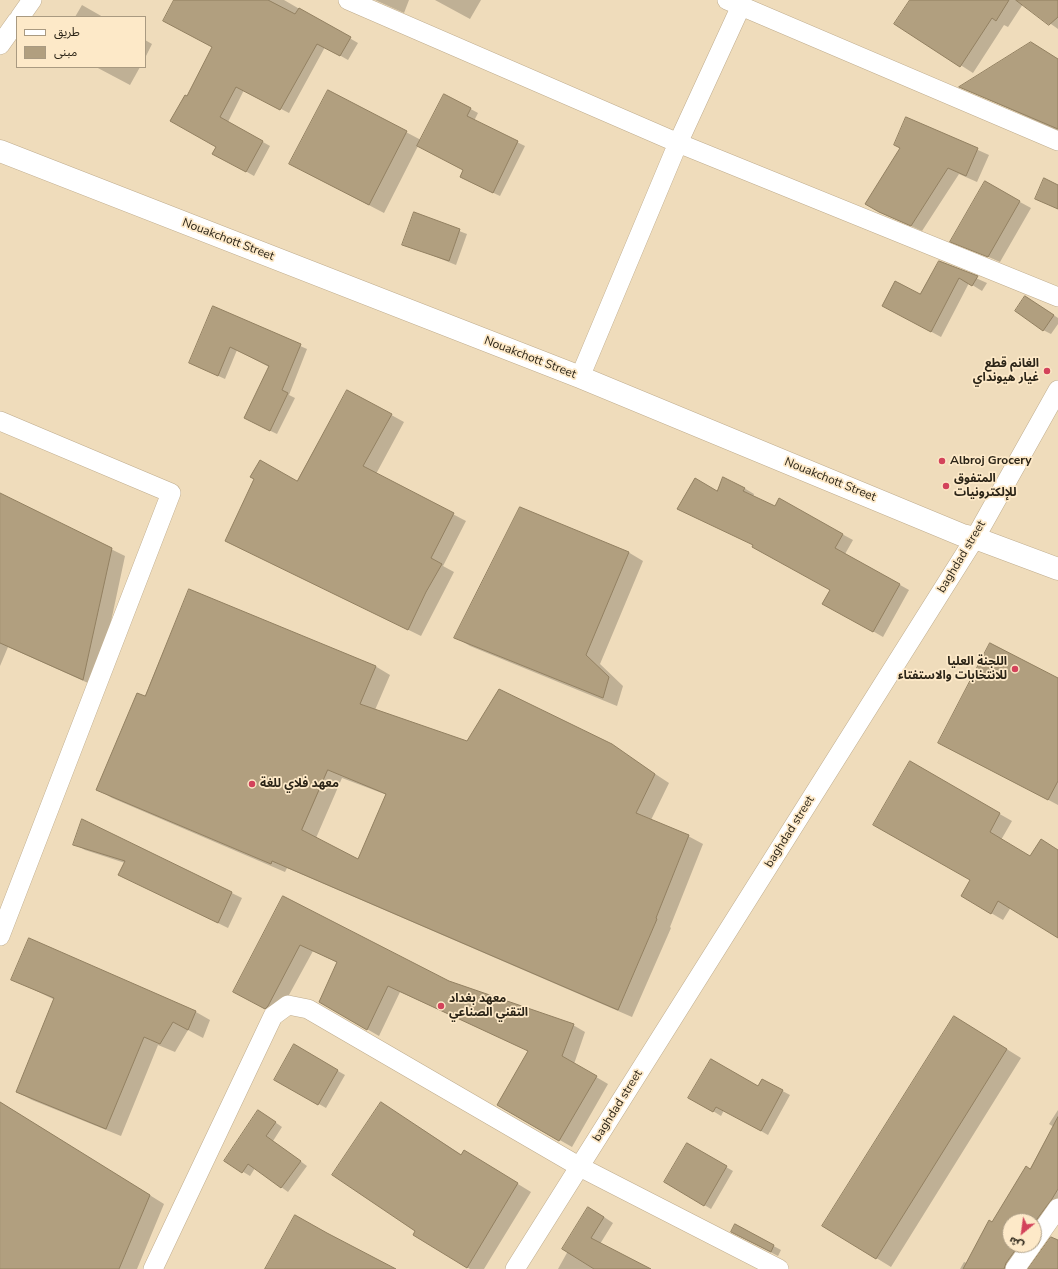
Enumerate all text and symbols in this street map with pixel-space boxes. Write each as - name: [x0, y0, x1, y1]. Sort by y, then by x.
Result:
- legend: [16, 16, 146, 68]
- text: طريق: [54, 24, 80, 40]
- text: مبنى: [54, 44, 77, 60]
- street label: Nouakchott Street: [180, 216, 276, 264]
- street label: Nouakchott Street: [482, 334, 578, 382]
- place label: الغانم قطع غيار هيونداي: [973, 357, 1039, 385]
- marker: الغانم قطع غيار هيونداي: [1042, 366, 1052, 376]
- place label: Albroj Grocery: [950, 454, 1032, 468]
- street label: Nouakchott Street: [782, 455, 878, 505]
- marker: Albroj Grocery: [937, 456, 947, 466]
- place label: المتفوق للإلكترونيات: [954, 472, 1016, 500]
- marker: المتفوق للإلكترونيات: [941, 481, 951, 491]
- street label: baghdad street: [935, 518, 989, 596]
- place label: اللجنة العليا للانتخابات والاستفتاء: [898, 655, 1007, 683]
- marker: اللجنة العليا للانتخابات والاستفتاء: [1010, 664, 1020, 674]
- place label: معهد فلاي للغة: [260, 777, 339, 791]
- marker: معهد فلاي للغة: [247, 779, 257, 789]
- street label: baghdad street: [762, 794, 818, 870]
- place label: معهد بغداد التقني الصناعي: [449, 992, 528, 1020]
- marker: معهد بغداد التقني الصناعي: [436, 1001, 446, 1011]
- street label: baghdad street: [590, 1068, 646, 1144]
- north arrow: [1002, 1213, 1042, 1253]
- text: ش: [1006, 1233, 1027, 1253]

